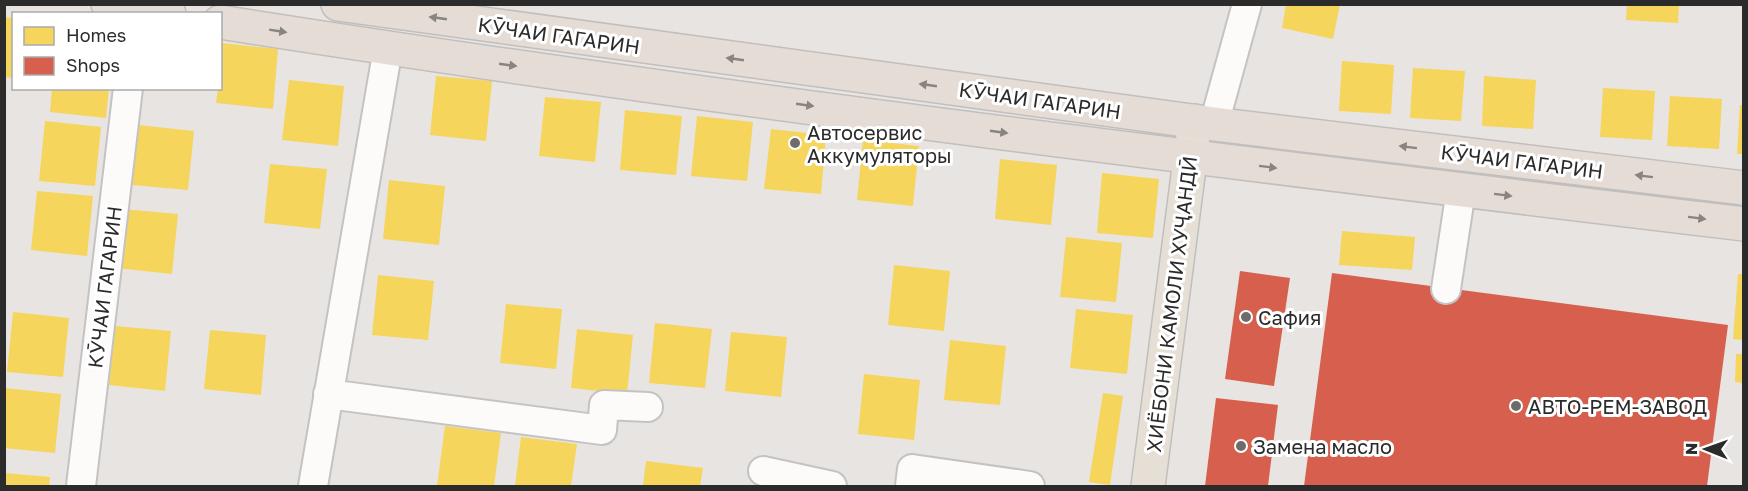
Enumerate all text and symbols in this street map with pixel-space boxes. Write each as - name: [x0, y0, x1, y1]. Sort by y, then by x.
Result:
- legend: [12, 12, 222, 90]
- street label: КӮЧАИ ГАГАРИН: [476, 12, 642, 58]
- one-way arrow: [428, 14, 447, 23]
- text: Homes: [66, 24, 126, 46]
- one-way arrow: [269, 26, 288, 35]
- text: Shops: [66, 54, 120, 76]
- one-way arrow: [726, 54, 745, 63]
- one-way arrow: [499, 60, 518, 69]
- street label: КӮЧАИ ГАГАРИН: [957, 77, 1123, 123]
- one-way arrow: [919, 80, 938, 89]
- one-way arrow: [796, 101, 815, 110]
- place label: Автосервис Аккумуляторы: [807, 120, 952, 167]
- one-way arrow: [989, 127, 1008, 136]
- marker: Автосервис Аккумуляторы: [788, 136, 802, 150]
- street label: КӮЧАИ ГАГАРИН: [1439, 139, 1605, 183]
- one-way arrow: [1399, 143, 1418, 152]
- street label: ХИЁБОНИ КАМОЛИ ХУҶАНДӢ: [1141, 155, 1201, 453]
- one-way arrow: [1258, 162, 1277, 172]
- one-way arrow: [1634, 171, 1653, 181]
- one-way arrow: [1494, 190, 1513, 200]
- street label: КӮЧАИ ГАГАРИН: [82, 204, 126, 370]
- one-way arrow: [1687, 213, 1706, 223]
- place label: Сафия: [1258, 305, 1321, 329]
- marker: Сафия: [1239, 310, 1253, 324]
- place label: АВТО-РЕМ-ЗАВОД: [1528, 394, 1707, 418]
- marker: АВТО-РЕМ-ЗАВОД: [1509, 399, 1523, 413]
- north arrow: [1676, 419, 1736, 479]
- place label: Замена масло: [1253, 434, 1392, 458]
- marker: Замена масло: [1234, 439, 1248, 453]
- text: N: [1681, 442, 1701, 455]

